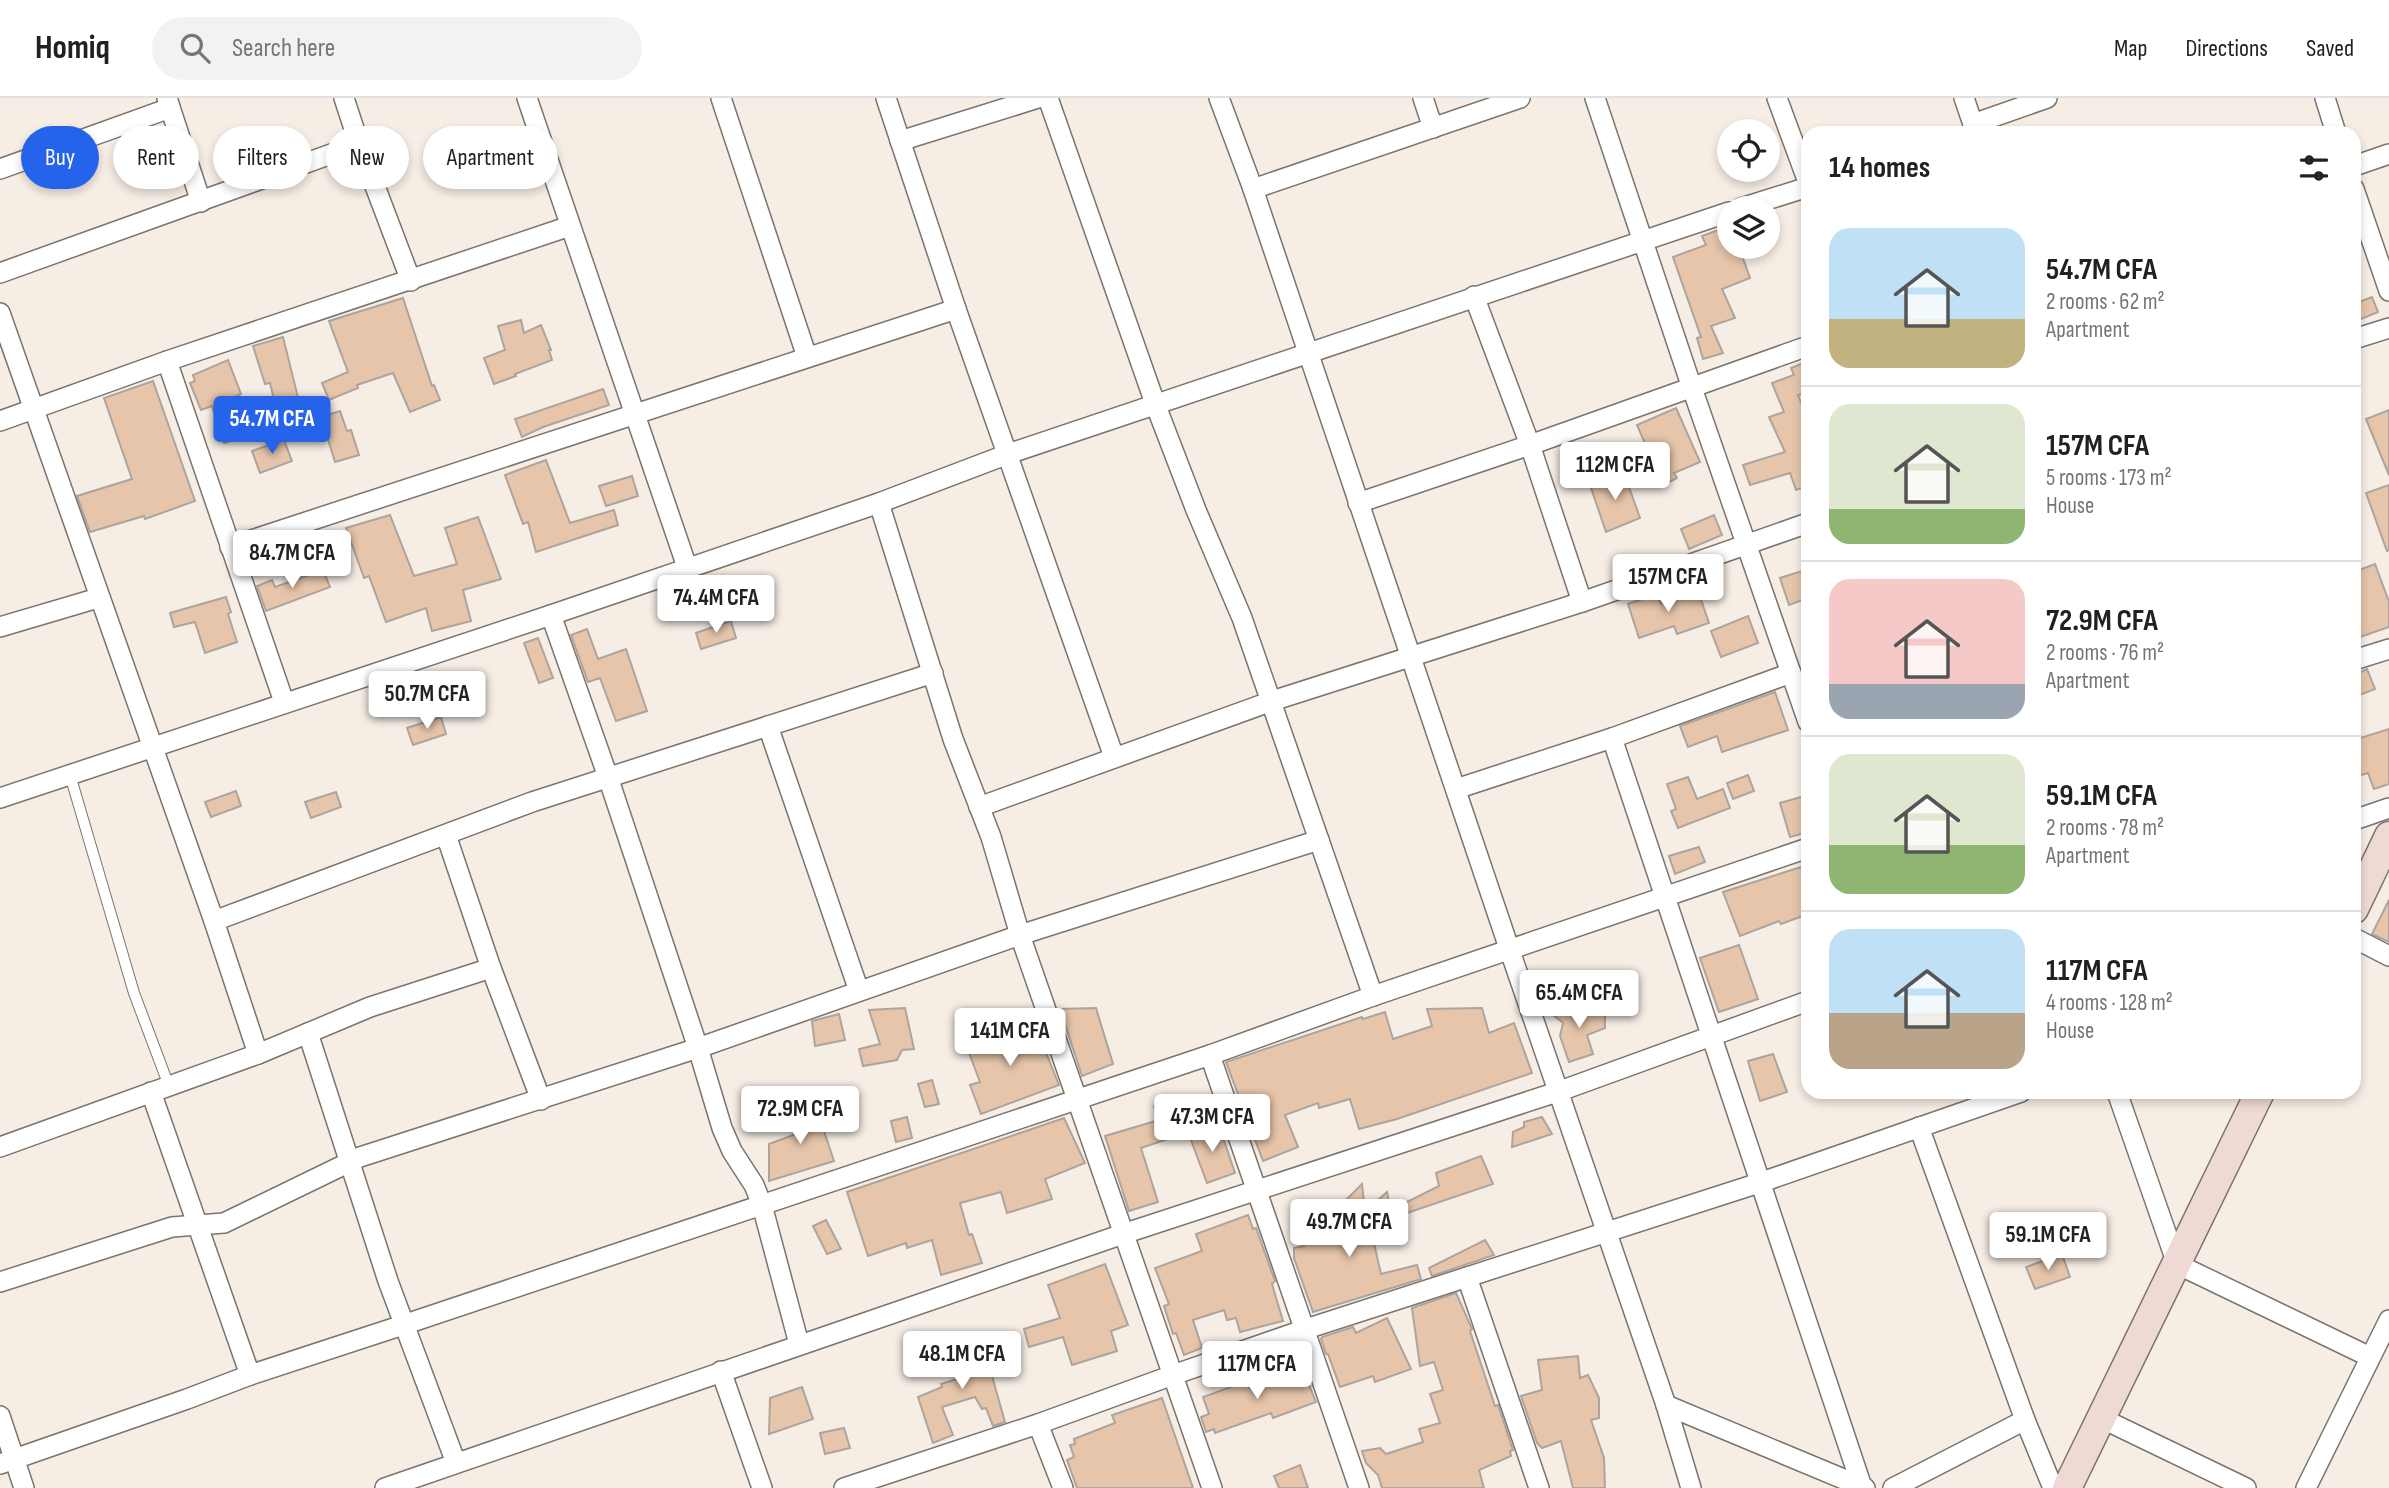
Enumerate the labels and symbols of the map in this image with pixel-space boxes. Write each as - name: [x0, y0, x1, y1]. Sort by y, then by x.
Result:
- pin: 54.7M CFA: [192, 396, 352, 456]
- pin: 112M CFA: [1543, 442, 1687, 502]
- pin: 84.7M CFA: [212, 531, 372, 590]
- pin: 157M CFA: [1596, 554, 1740, 614]
- pin: 74.4M CFA: [636, 575, 796, 635]
- pin: 50.7M CFA: [347, 672, 507, 731]
- pin: 65.4M CFA: [1499, 970, 1659, 1030]
- pin: 141M CFA: [938, 1009, 1082, 1068]
- pin: 72.9M CFA: [720, 1086, 880, 1146]
- pin: 47.3M CFA: [1132, 1094, 1292, 1154]
- pin: 49.7M CFA: [1269, 1200, 1429, 1259]
- pin: 59.1M CFA: [1968, 1212, 2128, 1272]
- pin: 48.1M CFA: [882, 1332, 1042, 1391]
- pin: 117M CFA: [1185, 1342, 1329, 1401]

